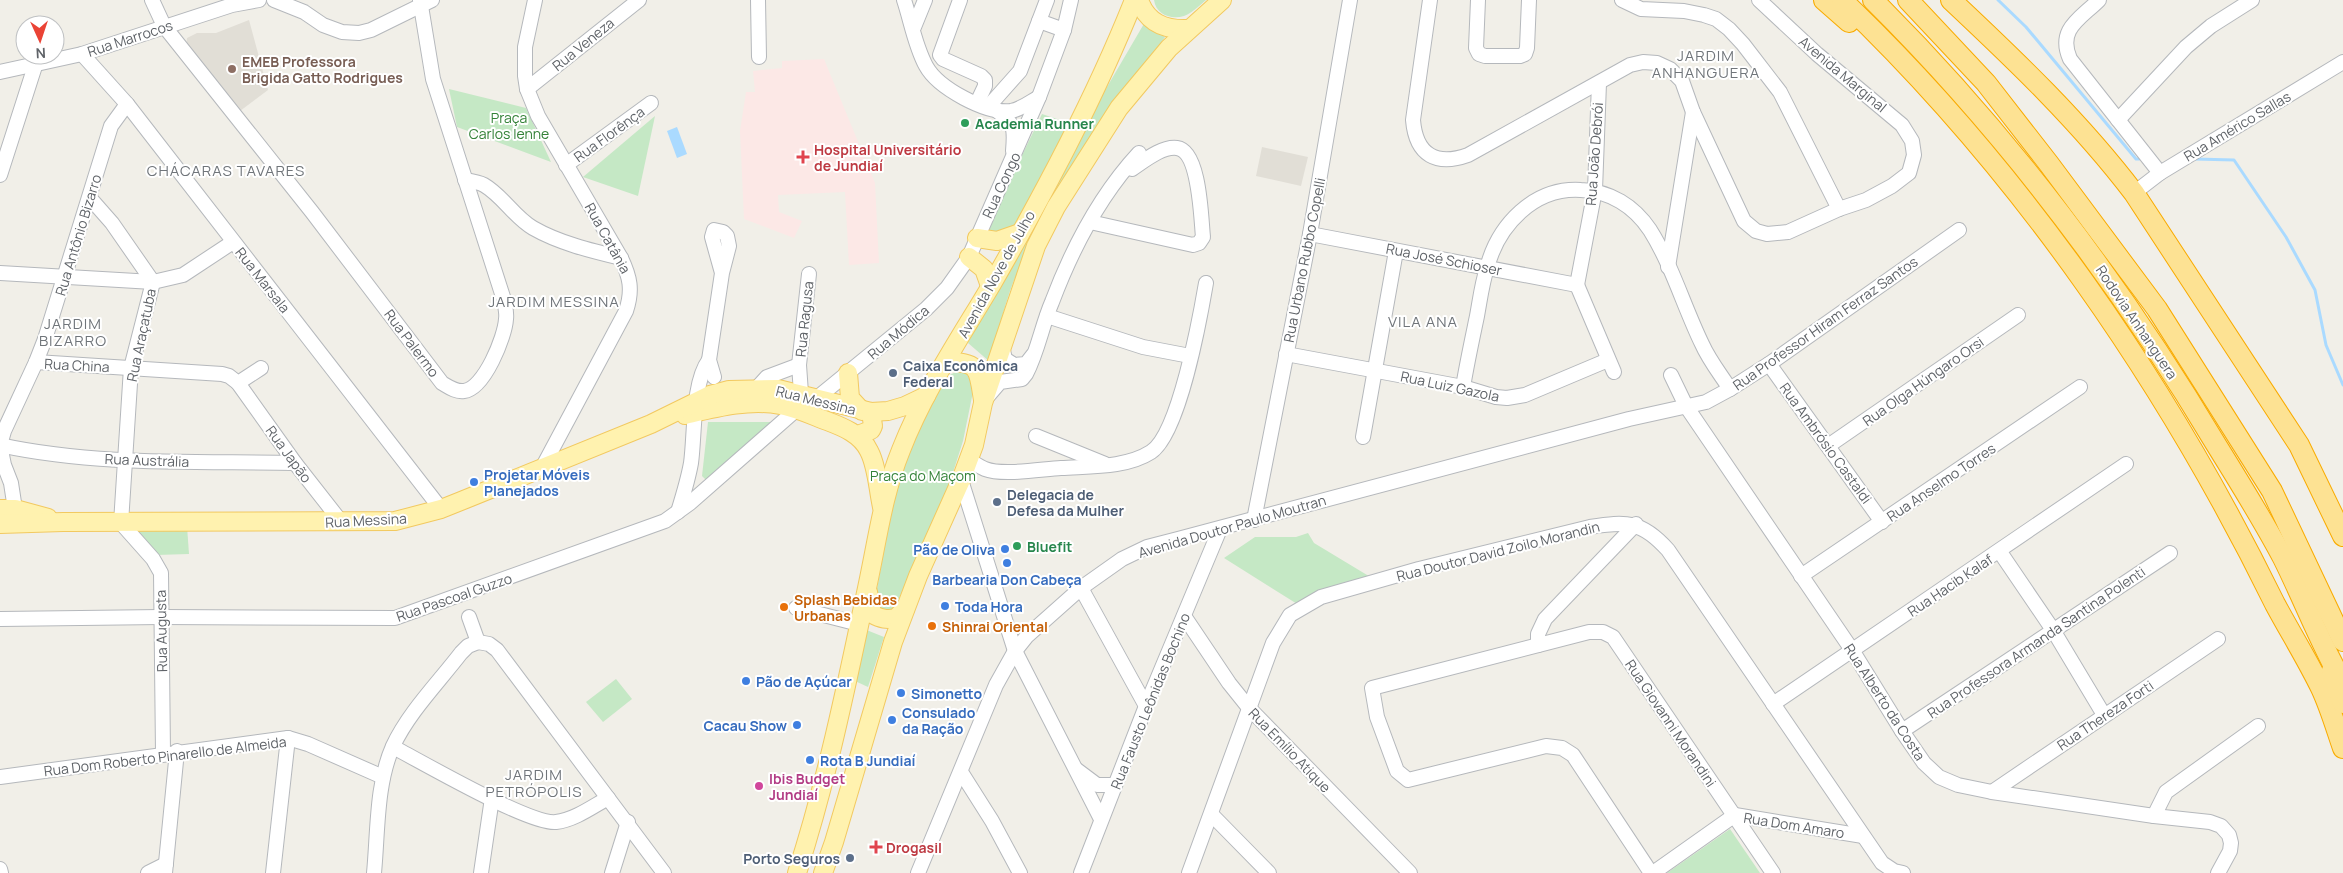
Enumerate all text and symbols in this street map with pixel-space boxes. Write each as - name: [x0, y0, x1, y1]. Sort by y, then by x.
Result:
- street label: Rua Veneza: [548, 13, 618, 75]
- north arrow: [15, 15, 65, 65]
- street label: Rua Marrocos: [85, 15, 175, 61]
- street label: Avenida Marginal: [1795, 32, 1891, 116]
- text: N: [35, 44, 46, 63]
- district label: JARDIM ANHANGUERA: [1652, 45, 1760, 83]
- place label: EMEB Professora Brigida Gatto Rodrigues: [242, 52, 403, 87]
- marker: EMEB Professora Brigida Gatto Rodrigues: [226, 63, 238, 75]
- street label: Rua Américo Sallas: [2180, 87, 2294, 165]
- street label: Rua Florênça: [570, 102, 648, 166]
- street label: Rua João Debrói: [1581, 102, 1607, 206]
- park label: Praça Carlos Ienne: [469, 108, 549, 143]
- place label: Academia Runner: [975, 114, 1094, 133]
- marker: Academia Runner: [959, 117, 971, 129]
- place label: Hospital Universitário de Jundiaí: [814, 140, 962, 175]
- street label: Rua Congo: [977, 149, 1025, 221]
- marker: Hospital Universitário de Jundiaí: [796, 150, 810, 164]
- district label: CHÁCARAS TAVARES: [147, 160, 305, 181]
- street label: Rua Antônio Bizarro: [50, 172, 106, 298]
- street label: Rua Urbano Rubbo Copelli: [1279, 176, 1329, 344]
- street label: Rua Catânia: [581, 199, 635, 277]
- street label: Avenida Nove de Julho: [953, 207, 1039, 341]
- street label: Rua José Schioser: [1385, 238, 1503, 280]
- street label: Rua Marsala: [231, 243, 295, 317]
- street label: Rua Professor Hiram Ferraz Santos: [1729, 252, 1921, 394]
- street label: Rodovia Anhanguera: [2092, 261, 2182, 383]
- street label: Rua Ragusa: [791, 280, 817, 358]
- street label: Rua Araçatuba: [122, 287, 160, 383]
- district label: JARDIM MESSINA: [488, 291, 620, 312]
- street label: Rua Módica: [863, 301, 933, 363]
- street label: Rua Palermo: [380, 305, 444, 381]
- district label: VILA ANA: [1388, 311, 1458, 332]
- district label: JARDIM BIZARRO: [39, 313, 107, 351]
- street label: Rua Olga Húngaro Orsi: [1859, 332, 1987, 430]
- street label: Rua China: [44, 354, 110, 376]
- place label: Caixa Econômica Federal: [903, 356, 1018, 391]
- street label: Rua Luiz Gazola: [1399, 366, 1501, 406]
- marker: Caixa Econômica Federal: [887, 367, 899, 379]
- street label: Rua Ambrósio Castaldi: [1776, 379, 1876, 507]
- street label: Rua Messina: [774, 381, 858, 419]
- street label: Rua Japão: [262, 422, 316, 486]
- street label: Rua Anselmo Torres: [1883, 438, 1999, 526]
- street label: Rua Austrália: [104, 449, 190, 471]
- place label: Projetar Móveis Planejados: [484, 465, 590, 500]
- park label: Praça do Maçom: [870, 466, 976, 485]
- marker: Projetar Móveis Planejados: [468, 476, 480, 488]
- place label: Delegacia de Defesa da Mulher: [1007, 485, 1124, 520]
- street label: Avenida Doutor Paulo Moutran: [1136, 490, 1328, 562]
- marker: Delegacia de Defesa da Mulher: [991, 496, 1003, 508]
- street label: Rua Messina: [325, 508, 407, 532]
- street label: Rua Doutor David Zoilo Morandin: [1394, 517, 1602, 585]
- place label: Bluefit: [1027, 537, 1072, 556]
- place label: Pão de Oliva: [913, 540, 995, 559]
- marker: Bluefit: [1011, 540, 1023, 552]
- marker: Pão de Oliva: [999, 543, 1011, 555]
- street label: Rua Hacib Kalaf: [1904, 549, 1996, 621]
- marker: Barbearia Don Cabeça: [1001, 557, 1013, 569]
- street label: Rua Professora Armanda Santina Polenti: [1923, 562, 2149, 722]
- street label: Rua Pascoal Guzzo: [394, 568, 514, 626]
- place label: Barbearia Don Cabeça: [932, 570, 1082, 589]
- street label: Rua Augusta: [151, 590, 171, 672]
- place label: Splash Bebidas Urbanas: [794, 590, 897, 625]
- place label: Toda Hora: [955, 597, 1023, 616]
- marker: Toda Hora: [939, 600, 951, 612]
- marker: Splash Bebidas Urbanas: [778, 601, 790, 613]
- street label: Rua Fausto Leônidas Bochino: [1106, 610, 1194, 792]
- place label: Shinrai Oriental: [942, 617, 1048, 636]
- marker: Shinrai Oriental: [926, 620, 938, 632]
- street label: Rua Alberto da Costa: [1840, 640, 1930, 764]
- street label: Rua Giovanni Morandini: [1621, 655, 1721, 791]
- place label: Pão de Açúcar: [756, 672, 852, 691]
- marker: Pão de Açúcar: [740, 675, 752, 687]
- street label: Rua Thereza Forti: [2053, 676, 2157, 754]
- place label: Simonetto: [911, 684, 983, 703]
- marker: Simonetto: [895, 687, 907, 699]
- place label: Consulado da Ração: [902, 703, 976, 738]
- street label: Rua Emílio Atique: [1245, 704, 1335, 796]
- marker: Consulado da Ração: [886, 714, 898, 726]
- place label: Cacau Show: [703, 716, 787, 735]
- marker: Cacau Show: [791, 719, 803, 731]
- street label: Rua Dom Roberto Pinarello de Almeida: [43, 732, 287, 780]
- place label: Rota B Jundiaí: [820, 751, 915, 770]
- marker: Rota B Jundiaí: [804, 754, 816, 766]
- district label: JARDIM PETRÓPOLIS: [485, 764, 583, 802]
- place label: Ibis Budget Jundiaí: [769, 769, 845, 804]
- marker: Ibis Budget Jundiaí: [753, 780, 765, 792]
- street label: Rua Dom Amaro: [1742, 808, 1846, 842]
- place label: Drogasil: [886, 838, 942, 857]
- marker: Drogasil: [870, 841, 882, 853]
- place label: Porto Seguros: [743, 849, 840, 868]
- marker: Porto Seguros: [844, 852, 856, 864]

